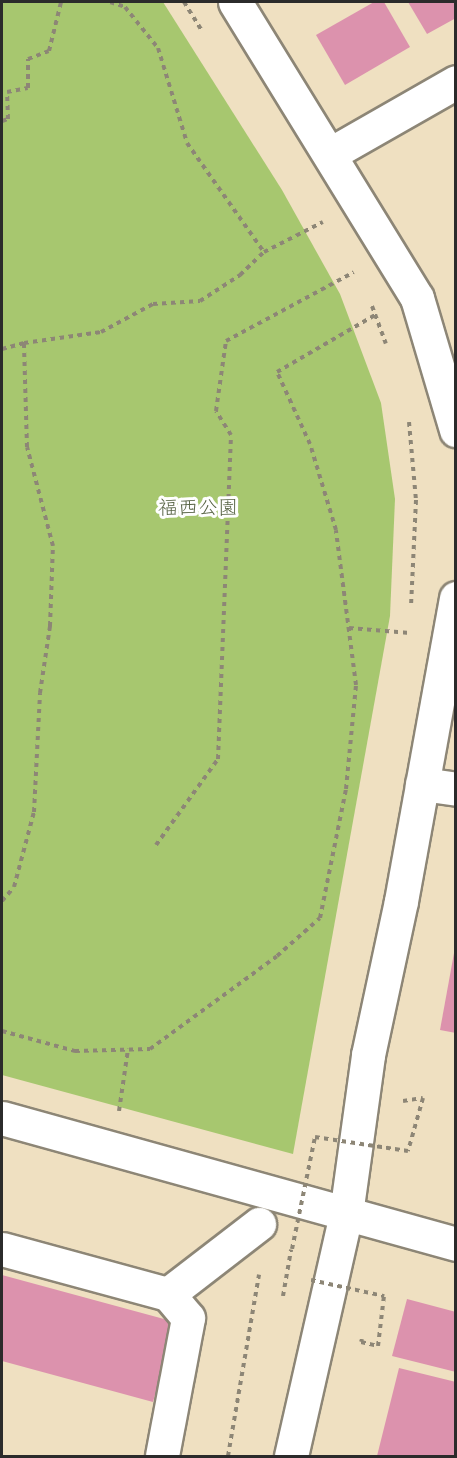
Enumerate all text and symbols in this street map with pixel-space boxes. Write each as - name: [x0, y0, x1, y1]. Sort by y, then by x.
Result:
- park label: 福西公園: [158, 496, 238, 520]

